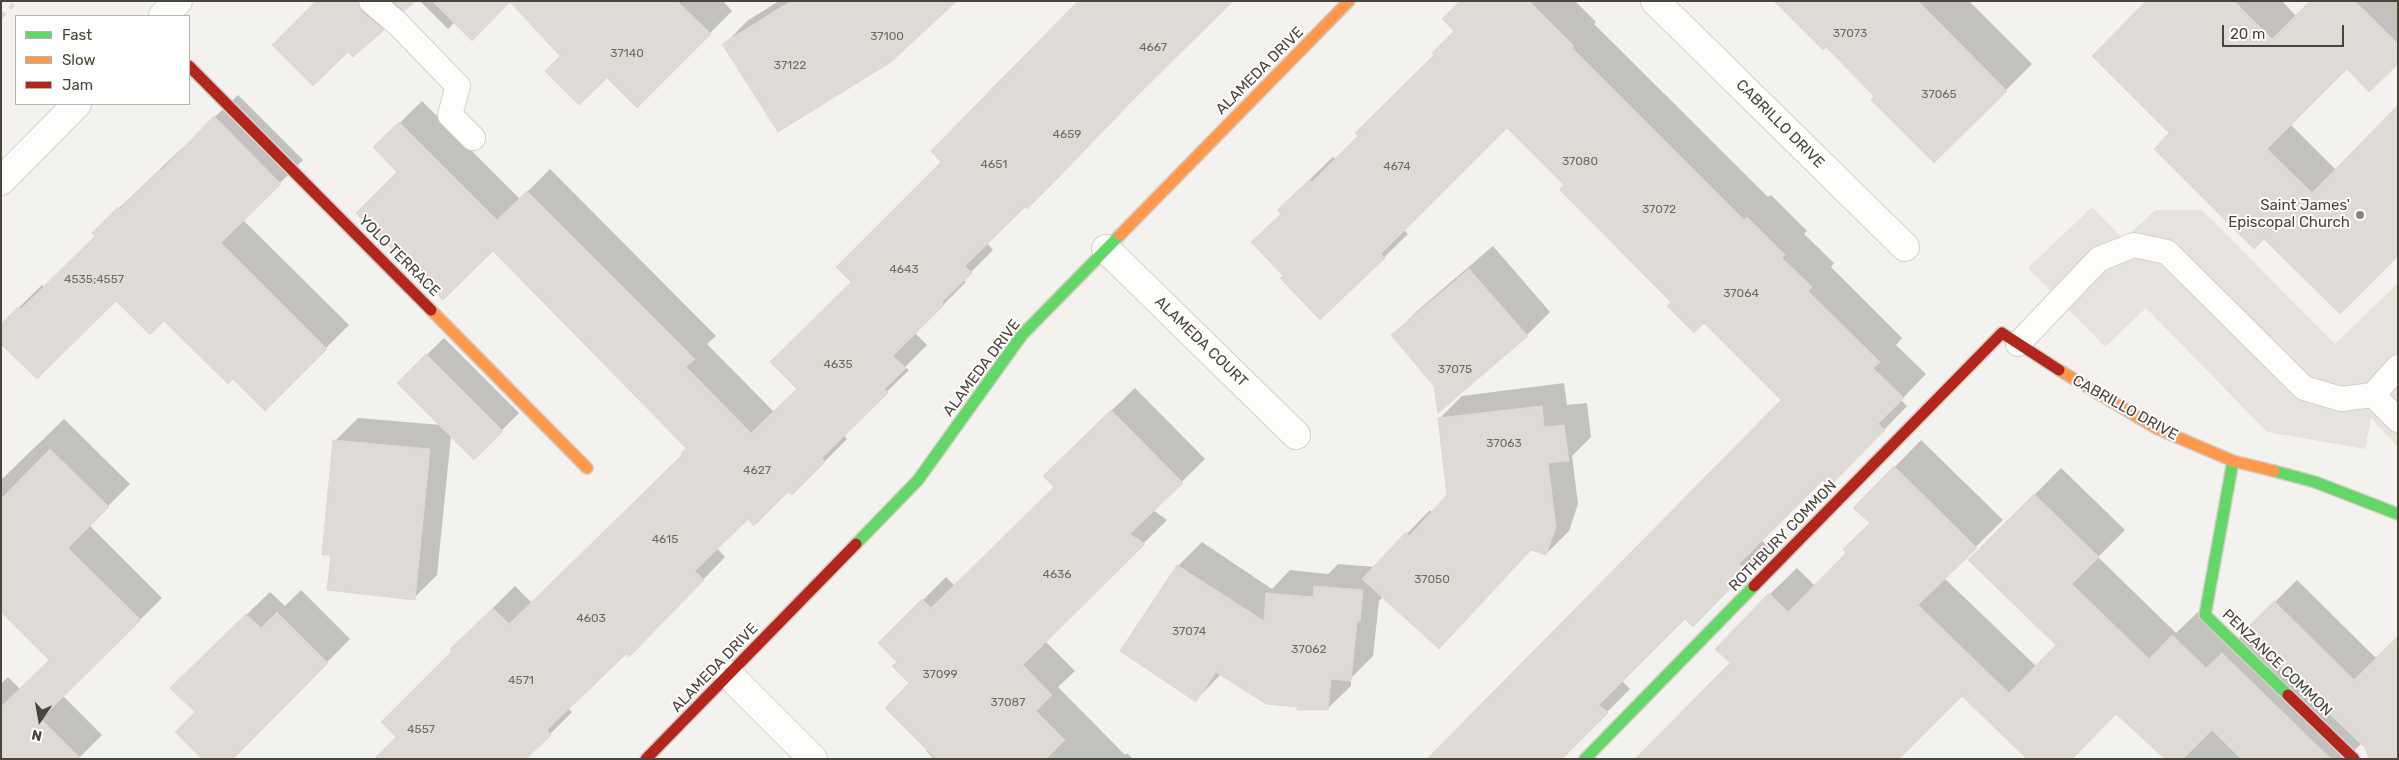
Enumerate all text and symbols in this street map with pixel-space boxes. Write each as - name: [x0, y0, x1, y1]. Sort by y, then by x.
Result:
- legend: [15, 15, 190, 105]
- scale bar: [2224, 15, 2346, 47]
- street label: ALAMEDA DRIVE: [1212, 23, 1308, 119]
- text: 20 m: [2230, 25, 2265, 43]
- text: Fast: [62, 26, 92, 44]
- house number: 37073: [1833, 27, 1867, 41]
- house number: 37100: [870, 30, 904, 44]
- house number: 4667: [1139, 41, 1167, 55]
- house number: 37140: [610, 47, 644, 61]
- text: Slow: [62, 51, 95, 69]
- house number: 37122: [774, 59, 806, 73]
- text: Jam: [62, 76, 93, 94]
- street label: CABRILLO DRIVE: [1732, 76, 1828, 172]
- house number: 37065: [1921, 88, 1957, 102]
- house number: 4659: [1053, 128, 1081, 142]
- house number: 37080: [1562, 155, 1598, 169]
- house number: 4651: [981, 158, 1007, 172]
- house number: 4674: [1383, 160, 1411, 174]
- place label: Saint James' Episcopal Church: [2228, 197, 2350, 232]
- house number: 37072: [1642, 203, 1676, 217]
- marker: Saint James' Episcopal Church: [2354, 209, 2366, 221]
- street label: YOLO TERRACE: [354, 211, 444, 301]
- house number: 4643: [889, 263, 919, 277]
- house number: 4535;4557: [64, 273, 124, 287]
- house number: 37064: [1723, 287, 1759, 301]
- street label: ALAMEDA COURT: [1151, 293, 1251, 391]
- street label: ALAMEDA DRIVE: [940, 316, 1024, 420]
- house number: 4635: [823, 358, 853, 372]
- house number: 37075: [1438, 363, 1472, 377]
- street label: CABRILLO DRIVE: [2069, 372, 2181, 444]
- house number: 37063: [1486, 437, 1522, 451]
- house number: 4627: [743, 464, 771, 478]
- street label: ROTHBURY COMMON: [1725, 477, 1841, 595]
- house number: 4615: [652, 533, 678, 547]
- house number: 4636: [1042, 568, 1072, 582]
- house number: 37050: [1414, 573, 1450, 587]
- street label: PENZANCE COMMON: [2218, 606, 2336, 720]
- house number: 4603: [576, 612, 606, 626]
- street label: ALAMEDA DRIVE: [668, 620, 762, 716]
- house number: 37074: [1172, 625, 1206, 639]
- house number: 37062: [1291, 643, 1327, 657]
- house number: 37099: [922, 668, 958, 682]
- house number: 4571: [508, 674, 534, 688]
- north arrow: [15, 695, 65, 745]
- house number: 37087: [991, 696, 1025, 710]
- house number: 4557: [407, 723, 435, 737]
- text: N: [30, 726, 43, 745]

